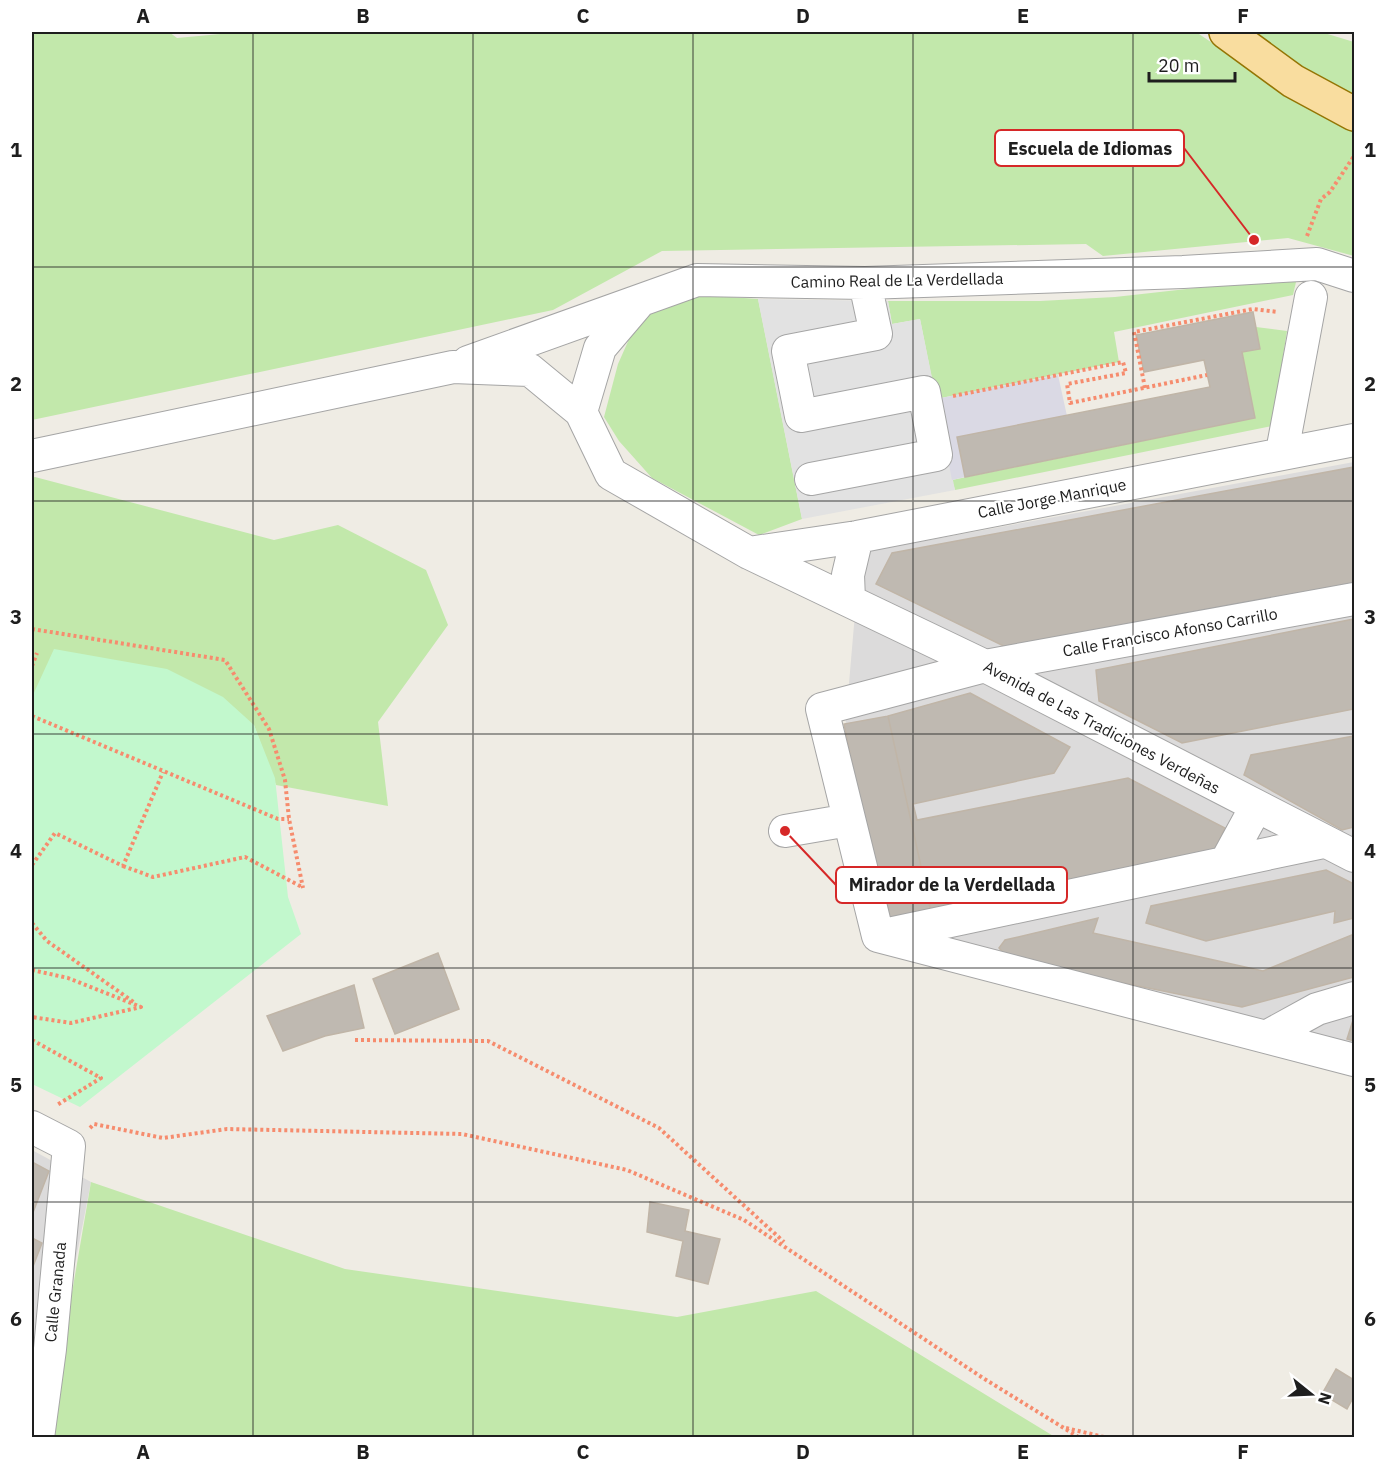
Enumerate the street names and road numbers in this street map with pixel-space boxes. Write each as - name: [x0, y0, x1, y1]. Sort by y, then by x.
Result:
- street label: Camino Real de La Verdellada: [790, 268, 1004, 292]
- street label: Calle Jorge Manrique: [976, 474, 1128, 522]
- street label: Calle Francisco Afonso Carrillo: [1061, 603, 1279, 661]
- street label: Avenida de Las Tradiciones Verdeñas: [980, 656, 1224, 798]
- street label: Calle Granada: [40, 1240, 70, 1343]

